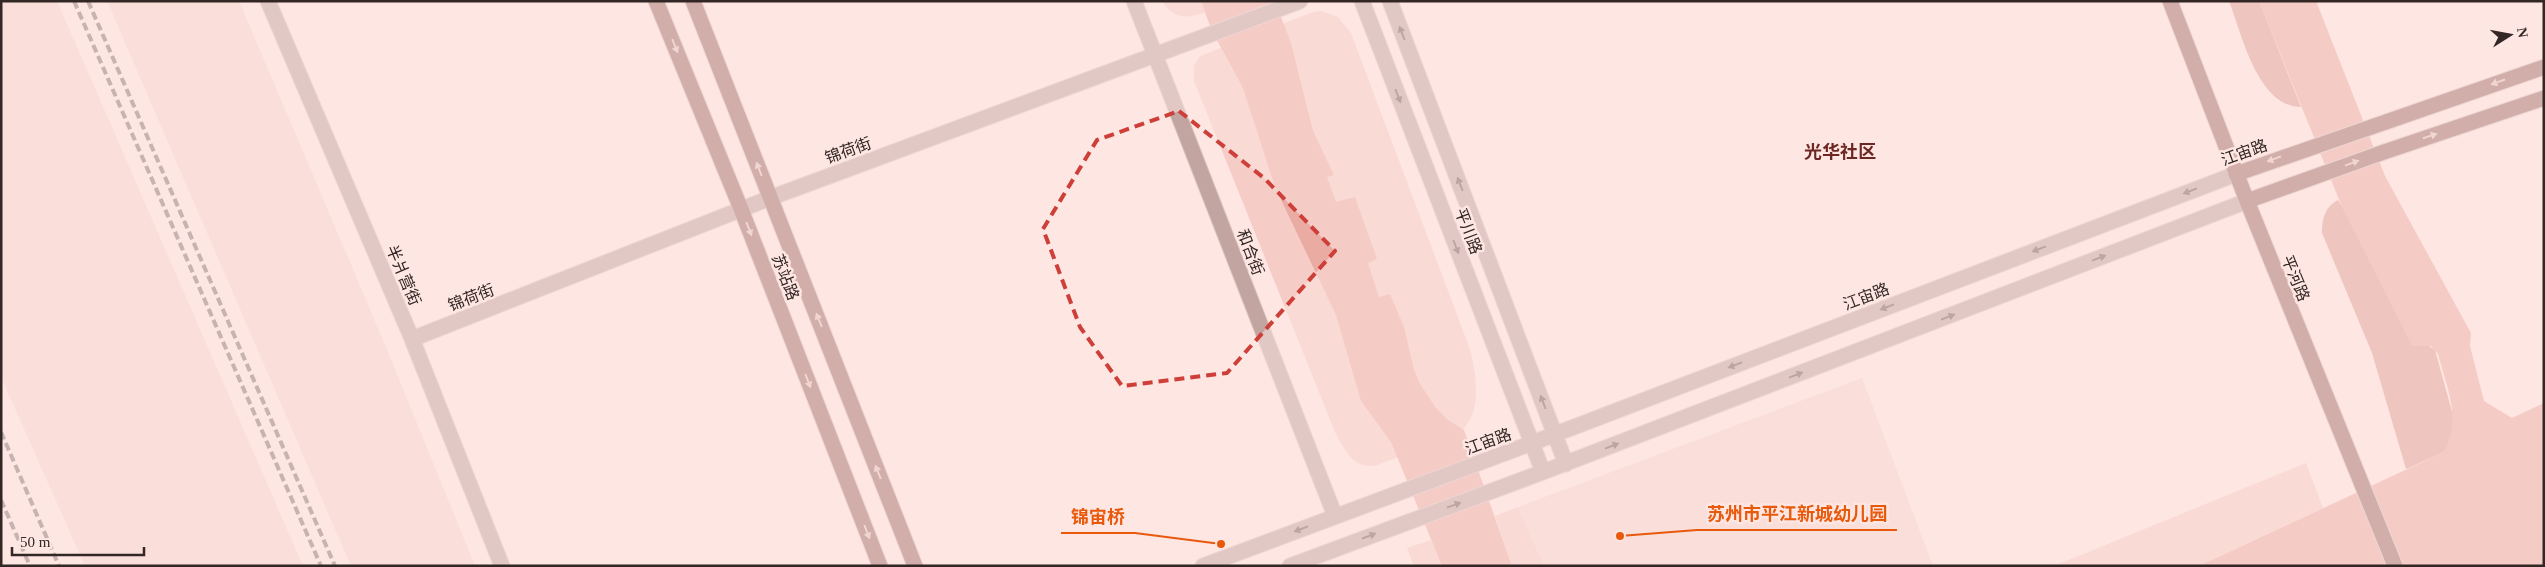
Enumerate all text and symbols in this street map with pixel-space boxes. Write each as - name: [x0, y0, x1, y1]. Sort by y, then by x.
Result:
- north arrow: [2485, 10, 2535, 60]
- one-way arrow: [1398, 25, 1405, 40]
- text: N: [2514, 26, 2531, 39]
- one-way arrow: [672, 39, 679, 54]
- one-way arrow: [2490, 79, 2505, 87]
- one-way arrow: [1394, 89, 1402, 104]
- one-way arrow: [2423, 132, 2438, 140]
- street label: 锦荷街: [823, 134, 874, 167]
- street label: 江宙路: [2219, 136, 2270, 169]
- district label: 光华社区: [1804, 142, 1876, 162]
- one-way arrow: [2267, 156, 2282, 163]
- one-way arrow: [2345, 159, 2360, 166]
- one-way arrow: [755, 161, 763, 176]
- one-way arrow: [1456, 177, 1463, 192]
- one-way arrow: [2182, 187, 2197, 195]
- street label: 平川路: [1452, 206, 1485, 257]
- one-way arrow: [746, 222, 753, 237]
- street label: 和合街: [1234, 227, 1267, 278]
- one-way arrow: [1453, 240, 1460, 255]
- street label: 半爿营街: [383, 242, 424, 308]
- one-way arrow: [2031, 246, 2046, 253]
- street label: 苏站路: [769, 252, 802, 303]
- street label: 平河路: [2279, 253, 2312, 304]
- one-way arrow: [2092, 254, 2107, 262]
- street label: 江宙路: [1841, 280, 1892, 313]
- street label: 锦荷街: [446, 281, 497, 314]
- one-way arrow: [1879, 303, 1894, 311]
- one-way arrow: [1940, 312, 1955, 320]
- one-way arrow: [814, 313, 822, 328]
- one-way arrow: [1727, 361, 1742, 369]
- one-way arrow: [1789, 371, 1804, 379]
- one-way arrow: [804, 374, 812, 389]
- one-way arrow: [1539, 394, 1546, 409]
- street label: 江宙路: [1463, 425, 1514, 458]
- one-way arrow: [1604, 442, 1619, 449]
- one-way arrow: [874, 464, 881, 479]
- callout: 苏州市平江新城幼儿园: [1697, 497, 1897, 530]
- callout: 锦宙桥: [1061, 500, 1135, 533]
- one-way arrow: [1447, 501, 1462, 509]
- text: 苏州市平江新城幼儿园: [1707, 504, 1887, 524]
- text: 锦宙桥: [1071, 507, 1125, 527]
- scale bar: [12, 524, 145, 556]
- one-way arrow: [863, 525, 871, 540]
- one-way arrow: [1293, 525, 1308, 533]
- one-way arrow: [1362, 532, 1377, 540]
- text: 50 m: [20, 534, 51, 550]

